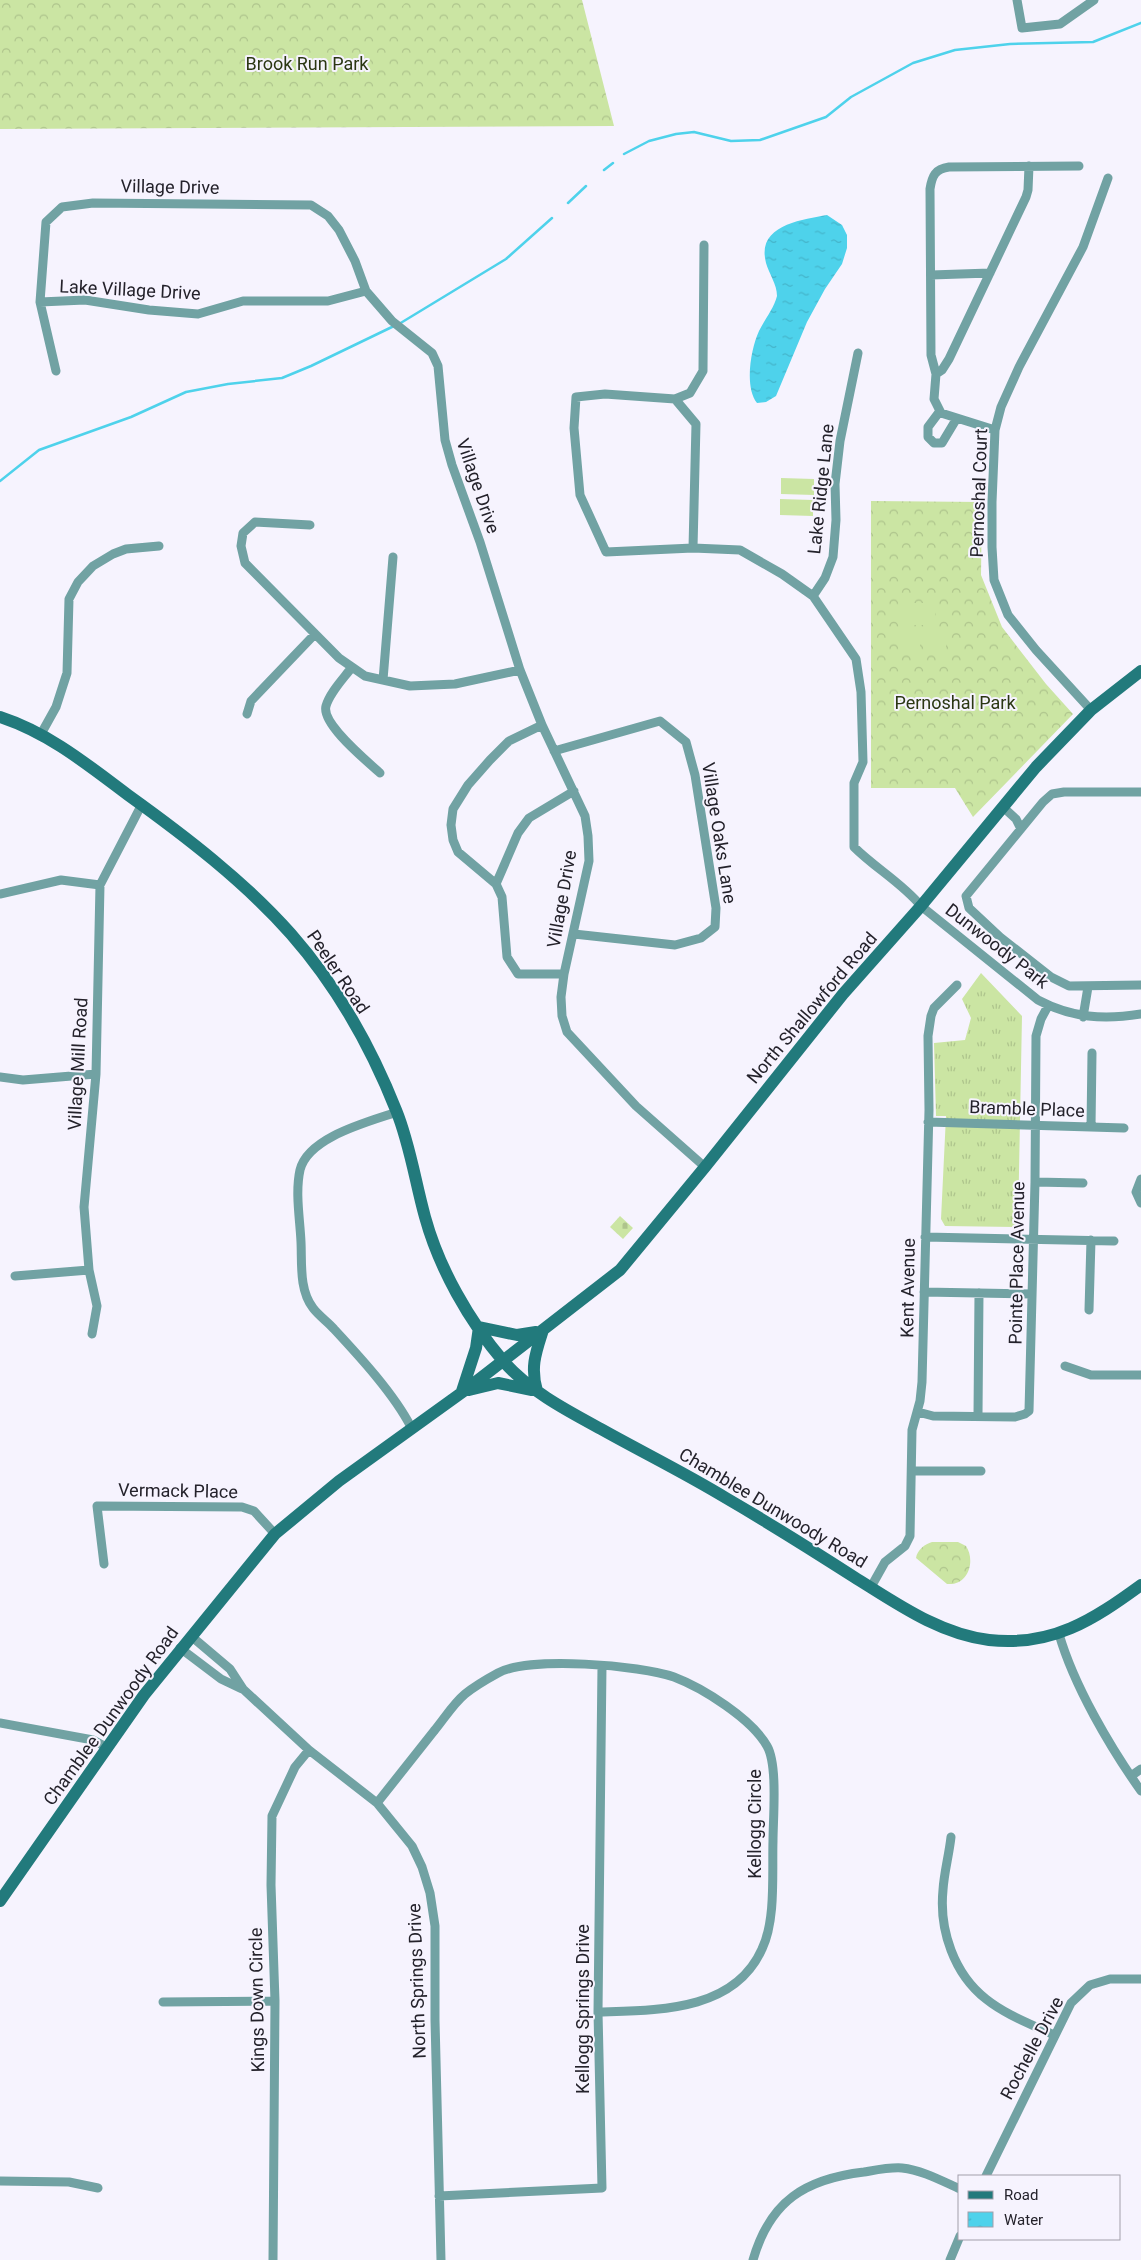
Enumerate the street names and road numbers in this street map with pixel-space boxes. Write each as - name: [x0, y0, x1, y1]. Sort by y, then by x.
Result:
- street label: Village Drive: [120, 175, 220, 198]
- street label: Lake Village Drive: [59, 275, 201, 304]
- street label: Lake Ridge Lane: [803, 423, 838, 555]
- street label: Pernoshal Court: [966, 428, 991, 558]
- street label: Village Drive: [452, 436, 505, 536]
- street label: Village Oaks Lane: [698, 761, 741, 905]
- street label: Village Drive: [543, 848, 580, 949]
- street label: Dunwoody Park: [942, 899, 1054, 993]
- street label: Peeler Road: [303, 926, 374, 1017]
- street label: North Shallowford Road: [742, 928, 881, 1088]
- street label: Village Mill Road: [64, 997, 91, 1131]
- street label: Bramble Place: [969, 1096, 1085, 1121]
- street label: Pointe Place Avenue: [1005, 1181, 1028, 1345]
- street label: Kent Avenue: [896, 1238, 919, 1338]
- street label: Chamblee Dunwoody Road: [676, 1443, 871, 1572]
- street label: Vermack Place: [118, 1479, 238, 1502]
- street label: Chamblee Dunwoody Road: [39, 1622, 182, 1809]
- street label: Kellogg Circle: [744, 1769, 765, 1879]
- street label: North Springs Drive: [403, 1903, 430, 2059]
- street label: Kellogg Springs Drive: [572, 1924, 593, 2094]
- street label: Kings Down Circle: [245, 1927, 268, 2073]
- street label: Rochelle Drive: [996, 1993, 1067, 2103]

